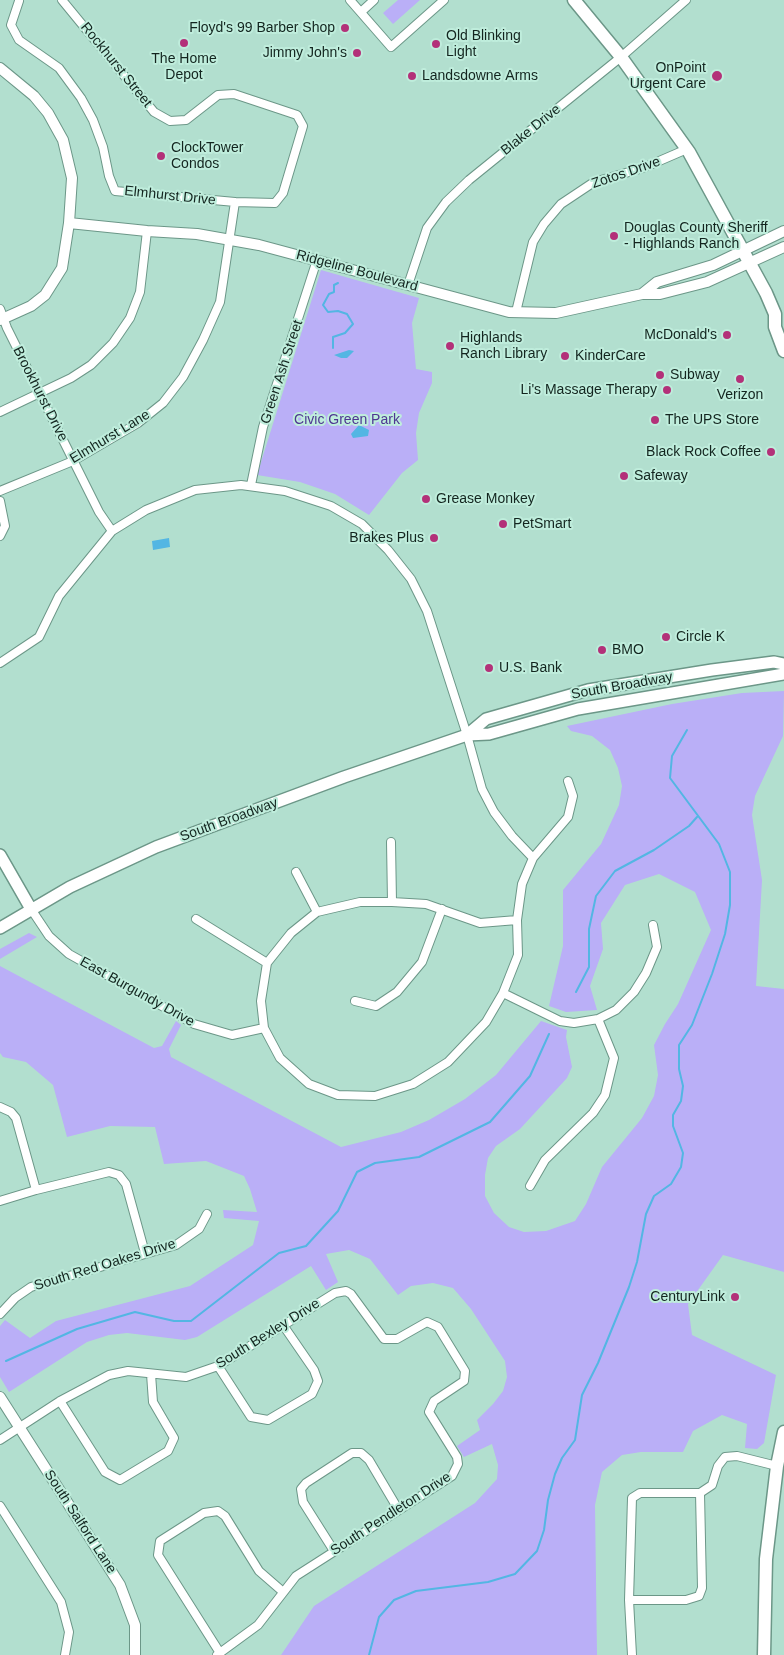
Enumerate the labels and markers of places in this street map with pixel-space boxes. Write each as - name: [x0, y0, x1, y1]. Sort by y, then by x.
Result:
- place label: Floyd's 99 Barber Shop: [189, 20, 335, 36]
- marker: Floyd's 99 Barber Shop: [339, 22, 351, 34]
- place label: Old Blinking Light: [446, 28, 521, 60]
- marker: The Home Depot: [178, 37, 190, 49]
- marker: Old Blinking Light: [430, 38, 442, 50]
- place label: Jimmy John's: [263, 45, 347, 61]
- marker: Jimmy John's: [351, 47, 363, 59]
- place label: The Home Depot: [151, 51, 217, 84]
- place label: OnPoint Urgent Care: [630, 60, 706, 92]
- place label: Landsdowne Arms: [422, 68, 538, 84]
- marker: OnPoint Urgent Care: [710, 69, 724, 83]
- marker: Landsdowne Arms: [406, 70, 418, 82]
- place label: ClockTower Condos: [171, 140, 243, 172]
- marker: ClockTower Condos: [155, 150, 167, 162]
- place label: Douglas County Sheriff - Highlands Ranch: [624, 220, 768, 252]
- marker: Douglas County Sheriff - Highlands Ranch: [608, 230, 620, 242]
- place label: McDonald's: [644, 327, 717, 343]
- marker: McDonald's: [721, 329, 733, 341]
- place label: Highlands Ranch Library: [460, 330, 547, 362]
- marker: Highlands Ranch Library: [444, 340, 456, 352]
- place label: KinderCare: [575, 348, 646, 364]
- marker: KinderCare: [559, 350, 571, 362]
- place label: Subway: [670, 367, 720, 383]
- marker: Subway: [654, 369, 666, 381]
- marker: Verizon: [734, 373, 746, 385]
- place label: Li's Massage Therapy: [520, 382, 657, 398]
- marker: Li's Massage Therapy: [661, 384, 673, 396]
- place label: Verizon: [717, 387, 763, 403]
- place label: The UPS Store: [665, 412, 759, 428]
- marker: The UPS Store: [649, 414, 661, 426]
- place label: Black Rock Coffee: [646, 444, 761, 460]
- marker: Black Rock Coffee: [765, 446, 777, 458]
- place label: Safeway: [634, 468, 688, 484]
- marker: Safeway: [618, 470, 630, 482]
- place label: Grease Monkey: [436, 491, 535, 507]
- marker: Grease Monkey: [420, 493, 432, 505]
- place label: PetSmart: [513, 516, 571, 532]
- marker: PetSmart: [497, 518, 509, 530]
- place label: Brakes Plus: [349, 530, 424, 546]
- marker: Brakes Plus: [428, 532, 440, 544]
- place label: Circle K: [676, 629, 725, 645]
- marker: Circle K: [660, 631, 672, 643]
- place label: BMO: [612, 642, 644, 658]
- marker: BMO: [596, 644, 608, 656]
- place label: U.S. Bank: [499, 660, 562, 676]
- marker: U.S. Bank: [483, 662, 495, 674]
- place label: CenturyLink: [650, 1289, 725, 1305]
- marker: CenturyLink: [729, 1291, 741, 1303]

